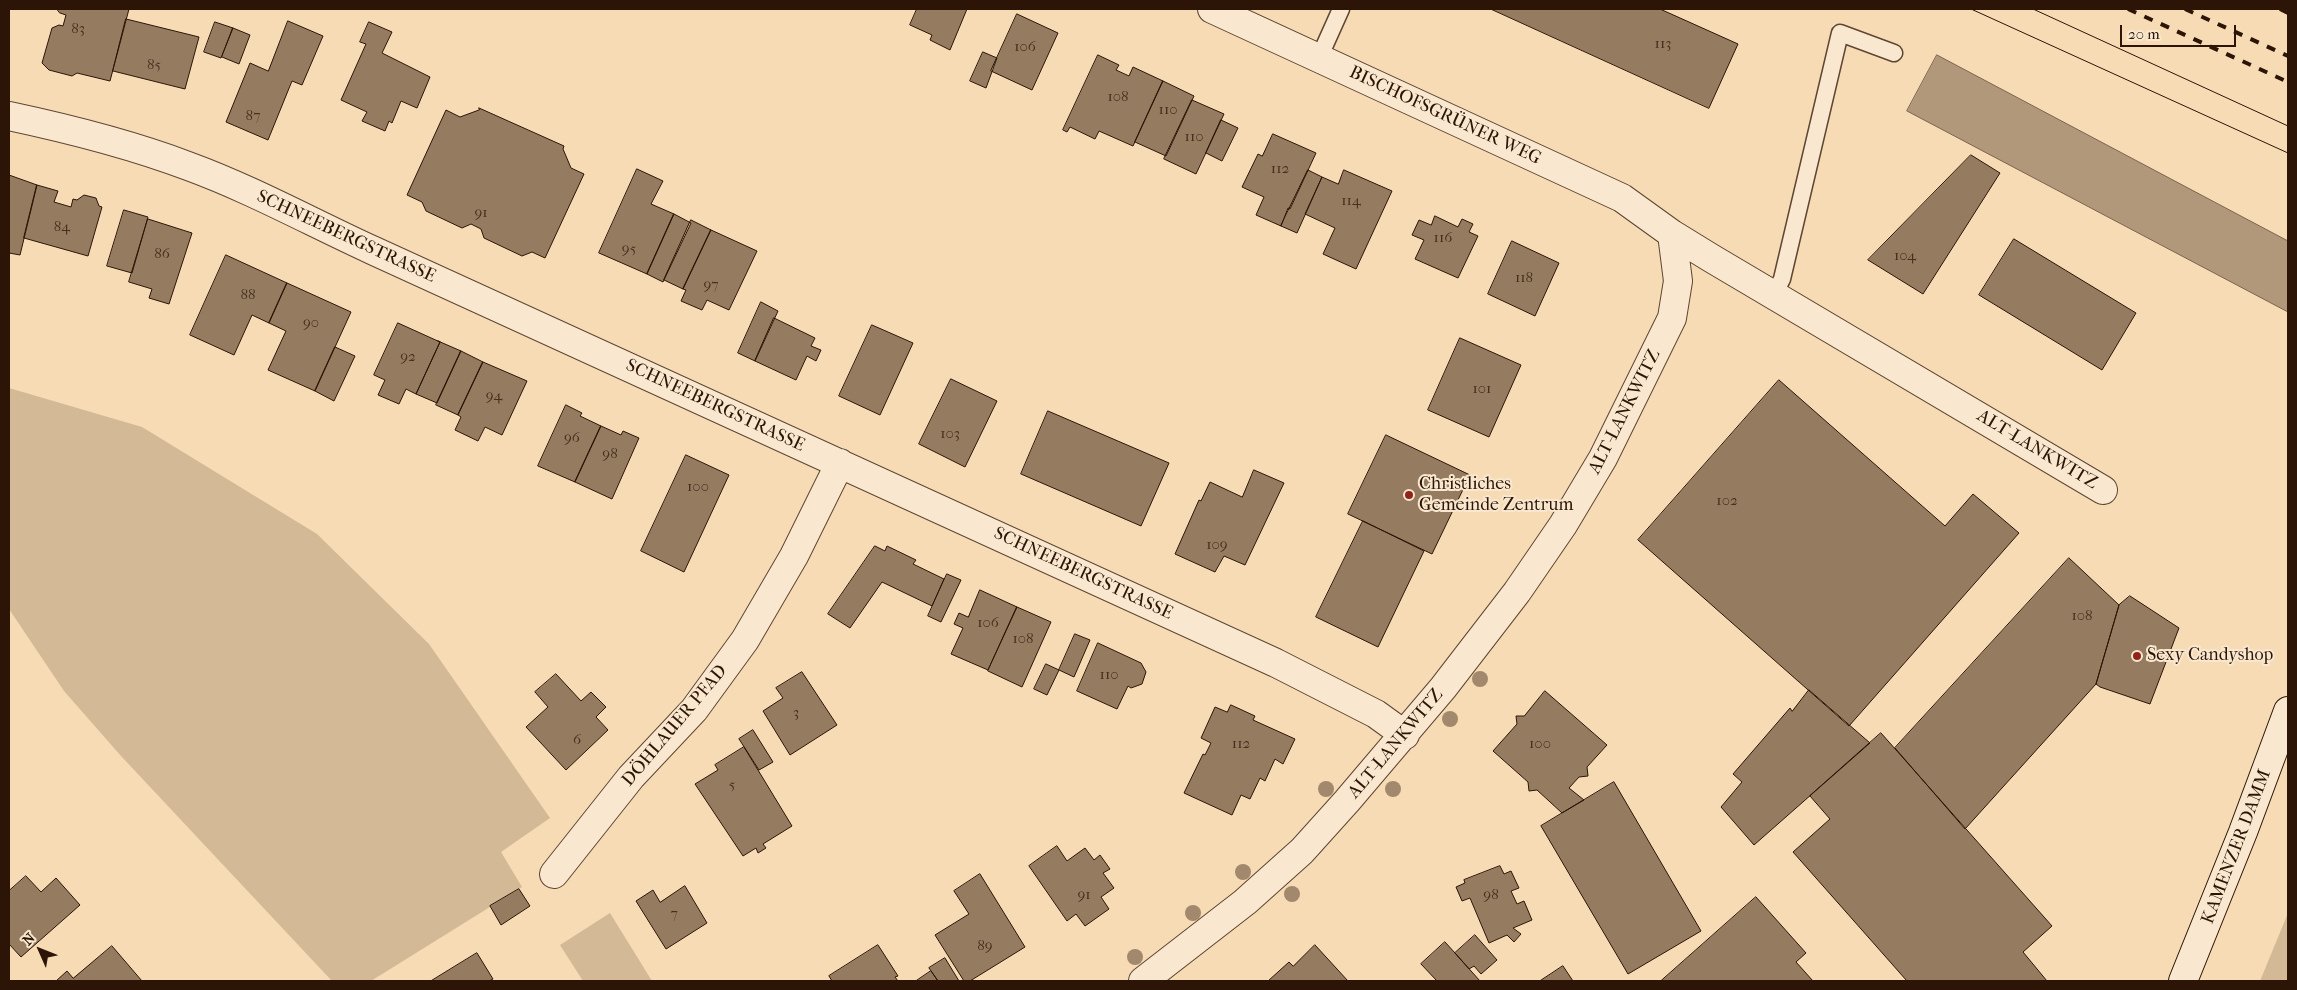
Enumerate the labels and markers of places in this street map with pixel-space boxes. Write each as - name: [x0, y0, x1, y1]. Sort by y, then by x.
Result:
- place label: Christliches Gemeinde Zentrum: [1419, 474, 1573, 516]
- marker: Christliches Gemeinde Zentrum: [1403, 489, 1415, 501]
- place label: Sexy Candyshop: [2147, 645, 2273, 667]
- marker: Sexy Candyshop: [2131, 650, 2143, 662]

